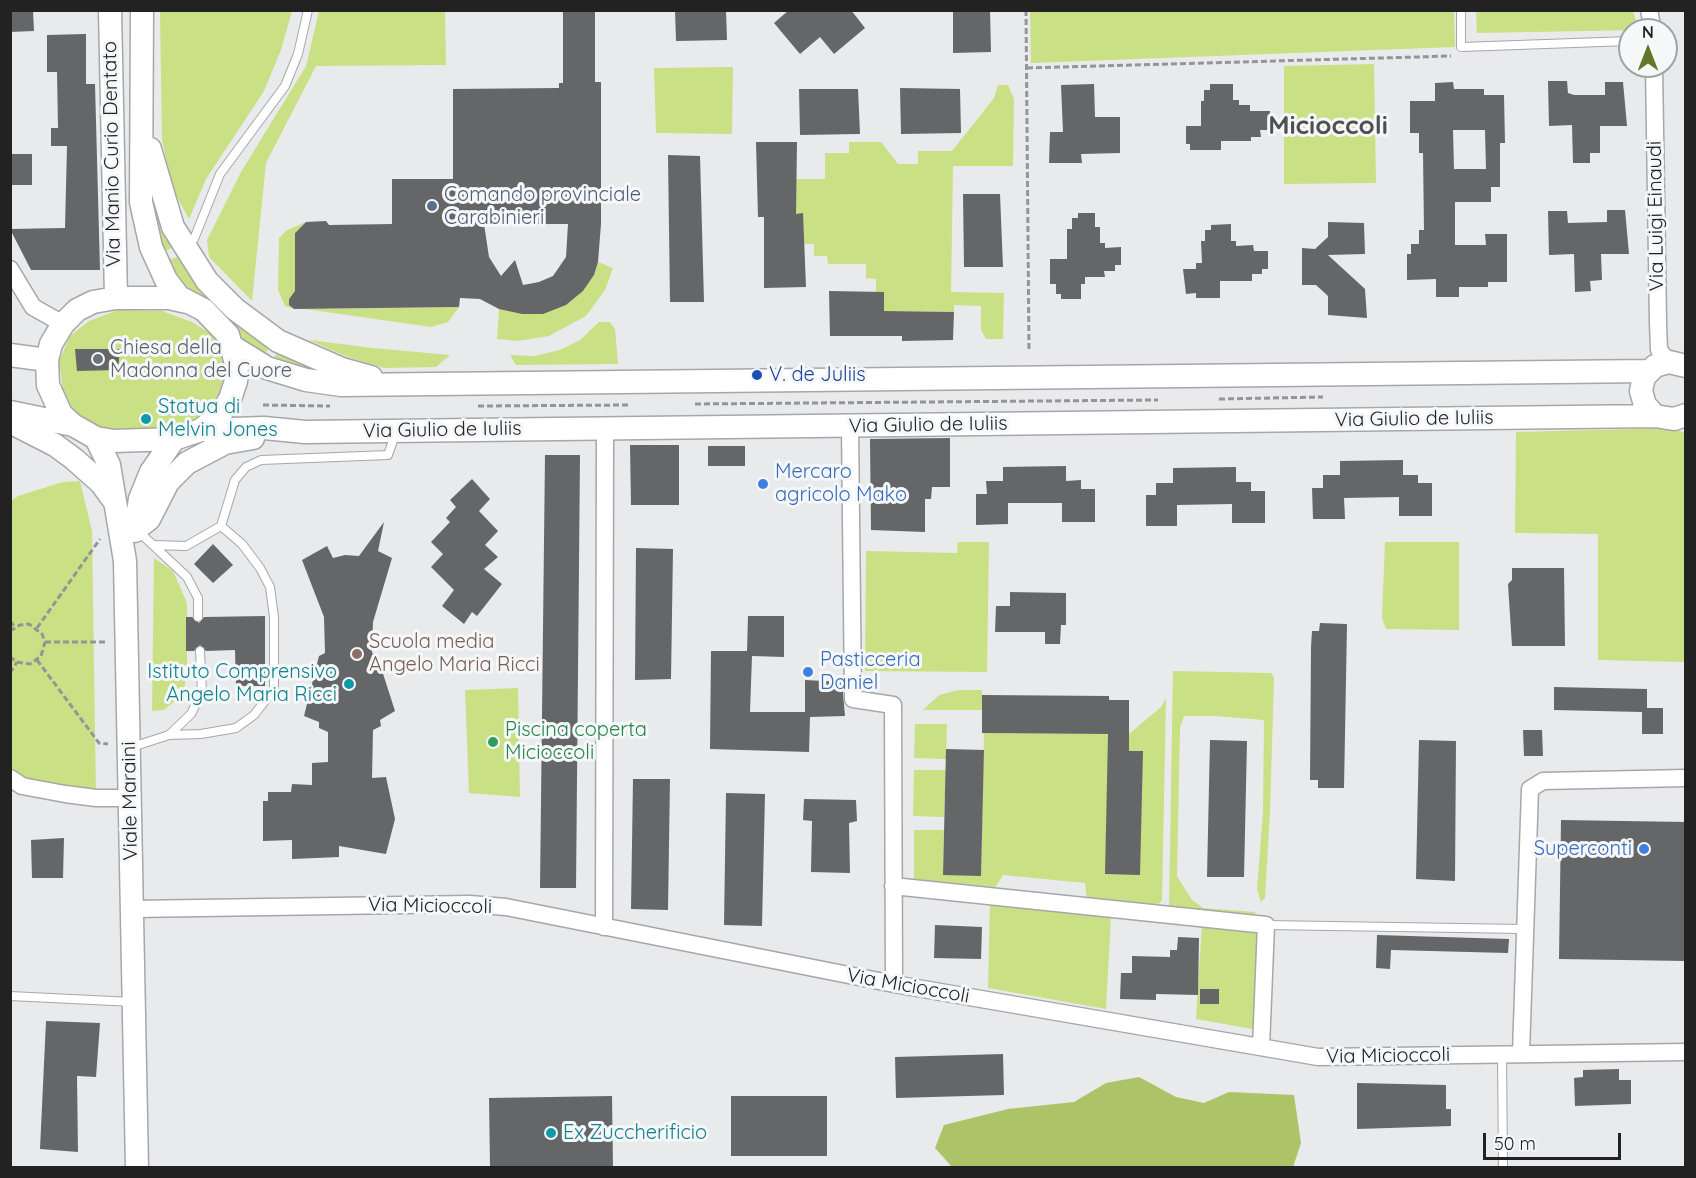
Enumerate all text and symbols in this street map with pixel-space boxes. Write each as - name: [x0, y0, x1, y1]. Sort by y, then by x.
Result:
- north arrow: [1618, 18, 1678, 78]
- text: N: [1642, 22, 1654, 42]
- street label: Via Manio Curio Dentato: [98, 41, 126, 267]
- district label: Micioccoli: [1268, 110, 1388, 142]
- street label: Via Luigi Einaudi: [1643, 141, 1669, 291]
- place label: Comando provinciale Carabinieri: [444, 183, 641, 230]
- marker: Comando provinciale Carabinieri: [425, 199, 439, 213]
- place label: Chiesa della Madonna del Cuore: [110, 336, 292, 383]
- marker: Chiesa della Madonna del Cuore: [91, 352, 105, 366]
- place label: V. de Juliis: [769, 363, 866, 387]
- marker: V. de Juliis: [750, 368, 764, 382]
- place label: Statua di Melvin Jones: [158, 395, 278, 442]
- street label: Via Giulio de Iuliis: [1334, 406, 1494, 432]
- marker: Statua di Melvin Jones: [139, 412, 153, 426]
- street label: Via Giulio de Iuliis: [848, 412, 1008, 438]
- street label: Via Giulio de Iuliis: [362, 417, 522, 443]
- place label: Mercaro agricolo Mako: [775, 460, 907, 507]
- marker: Mercaro agricolo Mako: [756, 477, 770, 491]
- place label: Scuola media Angelo Maria Ricci: [369, 630, 540, 677]
- marker: Scuola media Angelo Maria Ricci: [350, 647, 364, 661]
- place label: Pasticceria Daniel: [820, 648, 920, 695]
- place label: Istituto Comprensivo Angelo Maria Ricci: [147, 660, 337, 707]
- marker: Pasticceria Daniel: [801, 665, 815, 679]
- marker: Istituto Comprensivo Angelo Maria Ricci: [342, 677, 356, 691]
- place label: Piscina coperta Micioccoli: [505, 718, 647, 765]
- marker: Piscina coperta Micioccoli: [486, 735, 500, 749]
- street label: Viale Maraini: [117, 741, 143, 861]
- place label: Superconti: [1534, 837, 1632, 861]
- marker: Superconti: [1637, 842, 1651, 856]
- street label: Via Micioccoli: [368, 893, 492, 919]
- street label: Via Micioccoli: [845, 963, 971, 1009]
- street label: Via Micioccoli: [1326, 1043, 1450, 1069]
- place label: Ex Zuccherificio: [563, 1121, 707, 1145]
- scale bar: [1486, 1121, 1624, 1159]
- marker: Ex Zuccherificio: [544, 1126, 558, 1140]
- text: 50 m: [1494, 1132, 1536, 1155]

